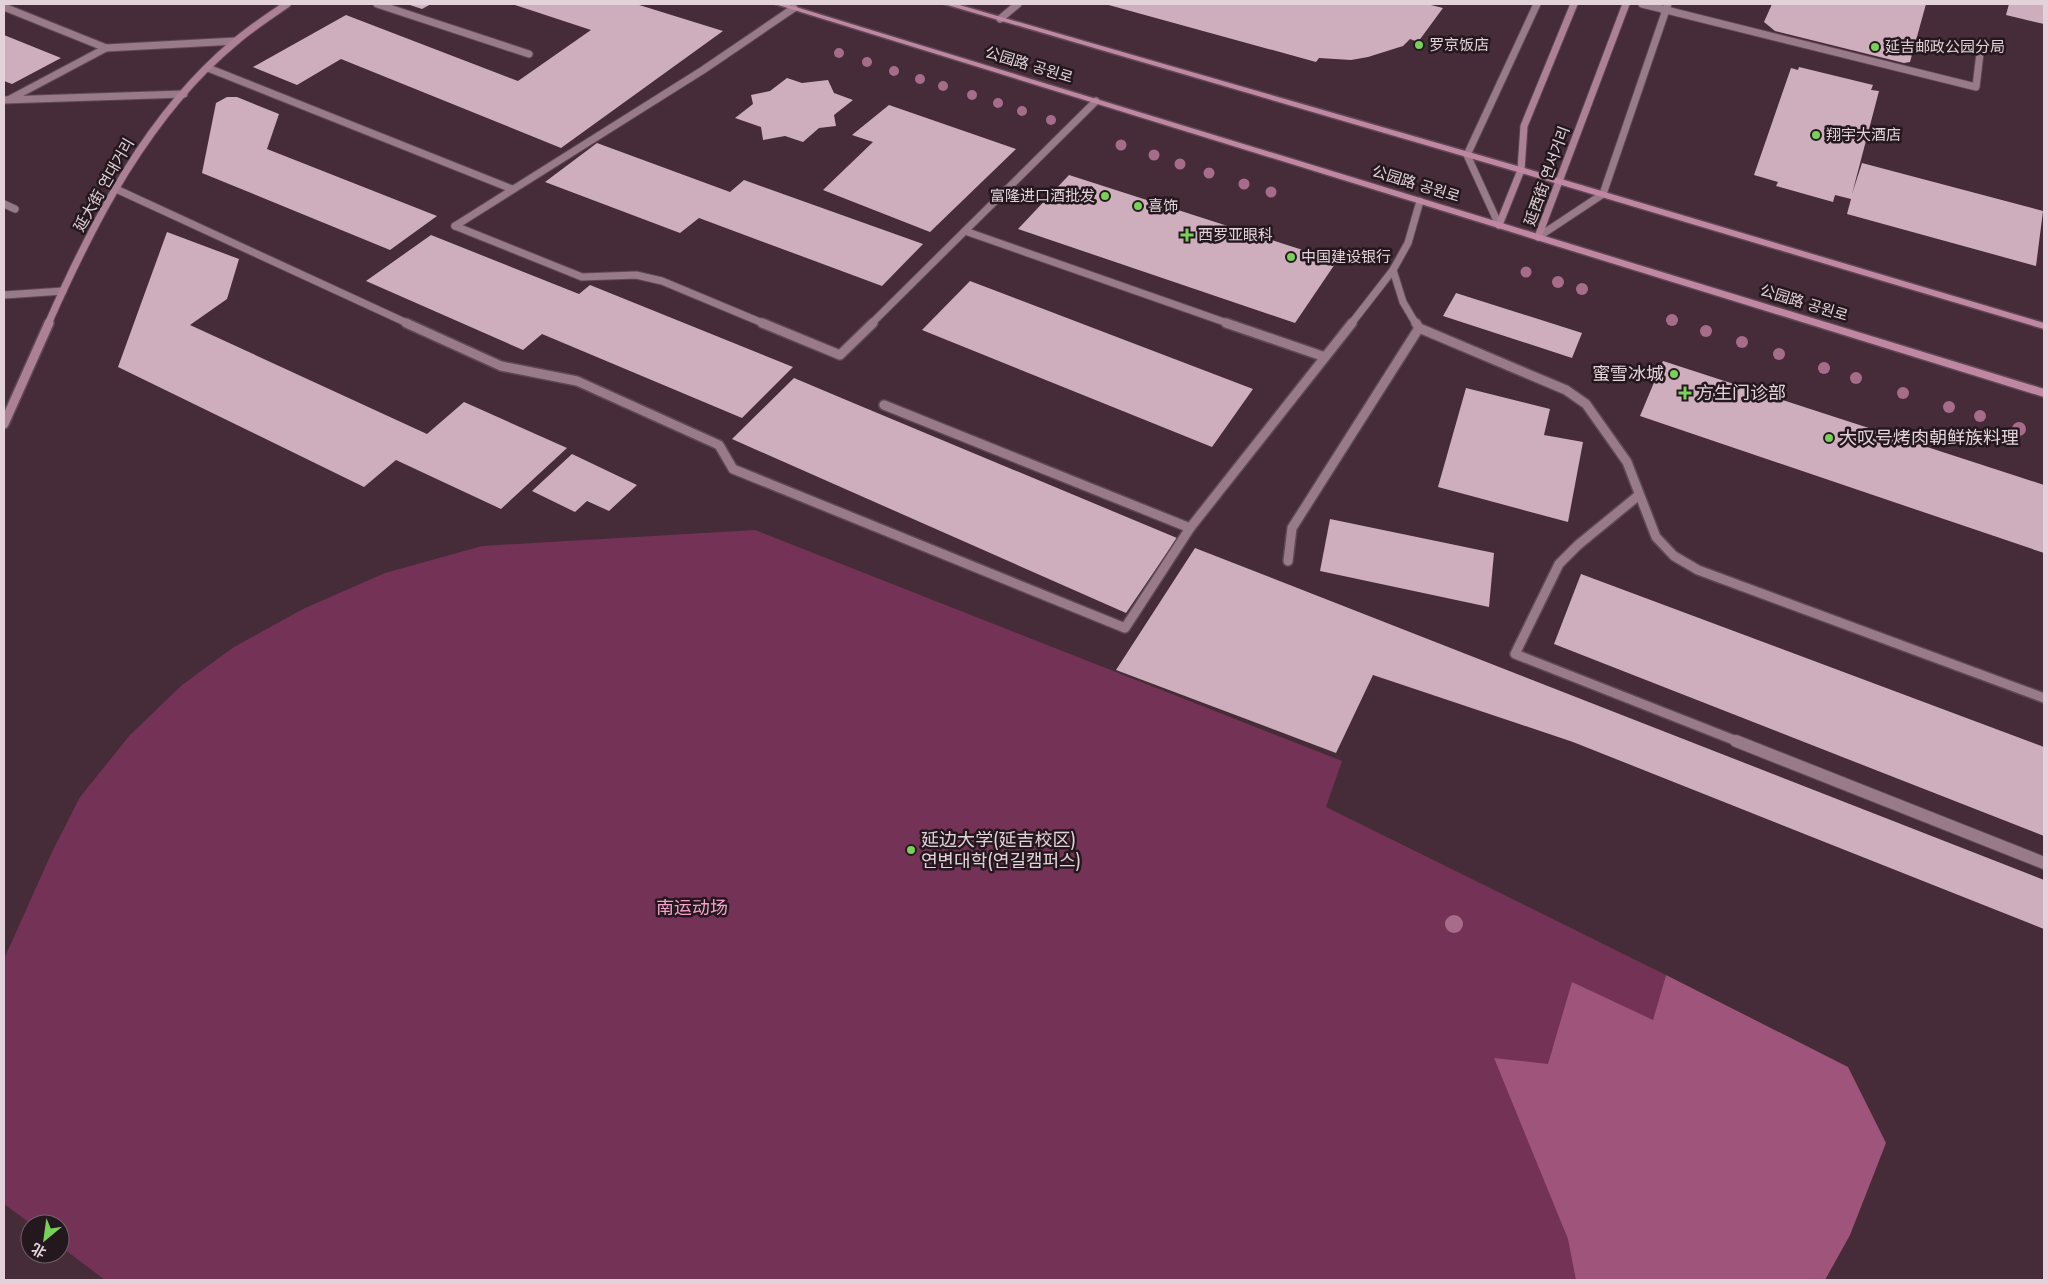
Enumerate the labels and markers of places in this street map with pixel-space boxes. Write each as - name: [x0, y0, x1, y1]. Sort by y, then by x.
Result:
- place label: 罗京饭店: [1429, 34, 1489, 56]
- place label: 延吉邮政公园分局: [1885, 36, 2005, 58]
- marker: 罗京饭店: [1413, 39, 1425, 51]
- marker: 延吉邮政公园分局: [1869, 41, 1881, 53]
- place label: 翔宇大酒店: [1826, 124, 1901, 146]
- marker: 翔宇大酒店: [1810, 129, 1822, 141]
- place label: 富隆进口酒批发: [990, 185, 1095, 207]
- marker: 富隆进口酒批发: [1099, 190, 1111, 202]
- place label: 喜饰: [1148, 195, 1178, 217]
- marker: 喜饰: [1132, 200, 1144, 212]
- place label: 西罗亚眼科: [1198, 224, 1273, 246]
- marker: 西罗亚眼科: [1180, 228, 1194, 242]
- place label: 中国建设银行: [1301, 246, 1391, 268]
- marker: 中国建设银行: [1285, 251, 1297, 263]
- place label: 蜜雪冰城: [1592, 361, 1664, 387]
- marker: 蜜雪冰城: [1668, 368, 1680, 380]
- place label: 方生门诊部: [1696, 380, 1786, 406]
- marker: 方生门诊部: [1678, 386, 1692, 400]
- place label: 大叹号烤肉朝鲜族料理: [1839, 425, 2019, 451]
- marker: 大叹号烤肉朝鲜族料理: [1823, 432, 1835, 444]
- place label: 延边大学(延吉校区) 연변대학(연길캠퍼스): [921, 827, 1081, 874]
- marker: 延边大学(延吉校区) 연변대학(연길캠퍼스): [905, 844, 917, 856]

